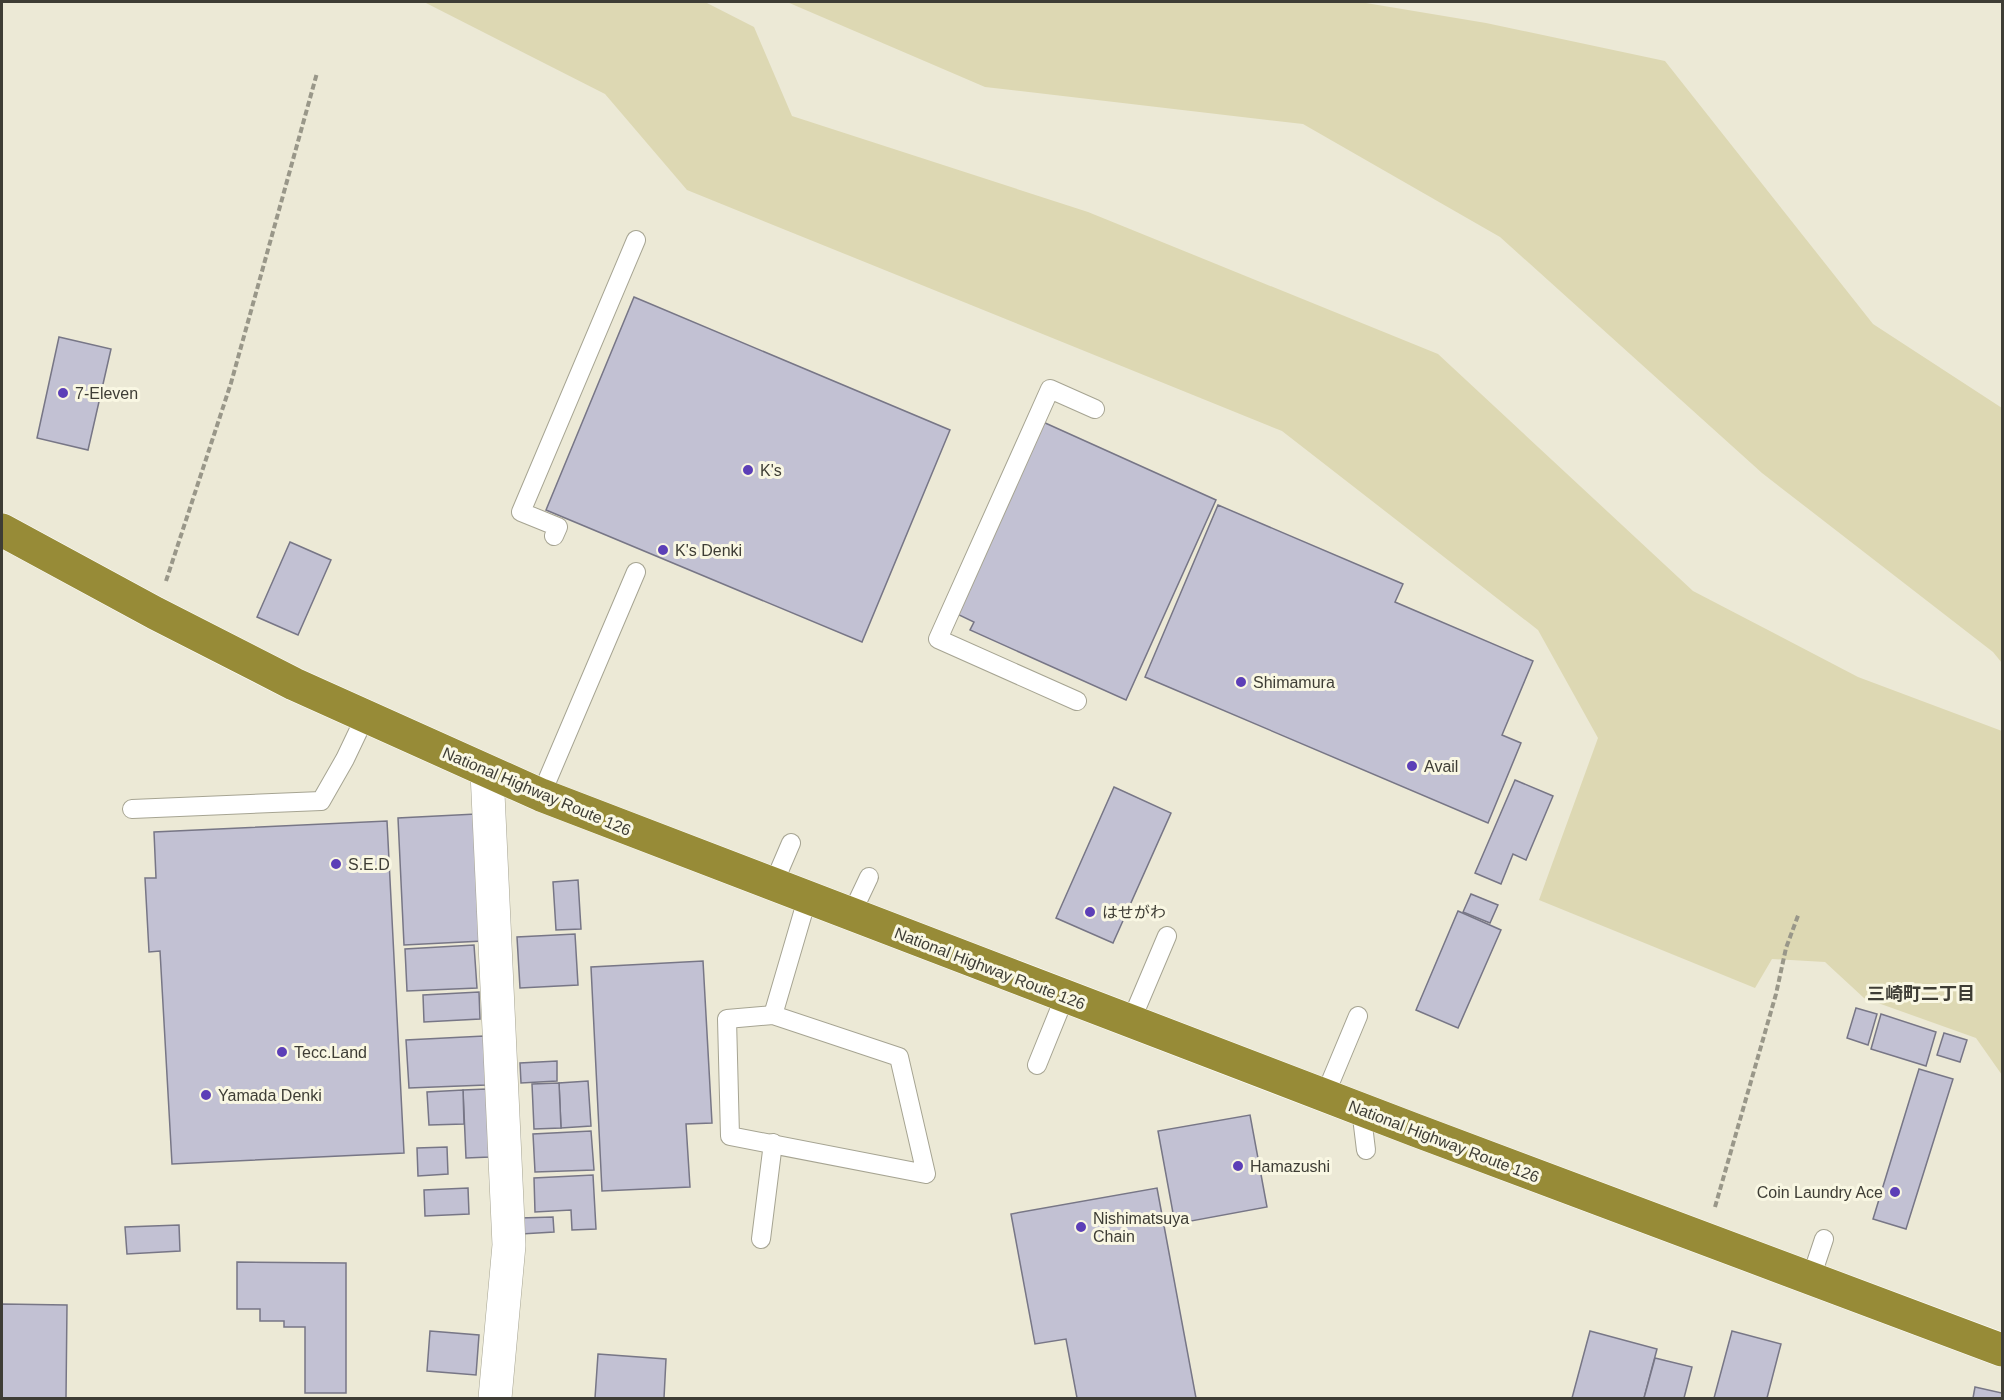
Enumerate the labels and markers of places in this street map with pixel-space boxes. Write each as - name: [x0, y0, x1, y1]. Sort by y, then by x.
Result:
- place label: 7-Eleven: [75, 385, 138, 402]
- marker: 7-Eleven: [56, 386, 70, 400]
- place label: K's: [760, 462, 782, 479]
- marker: K's: [741, 463, 755, 477]
- place label: K's Denki: [675, 542, 742, 559]
- marker: K's Denki: [656, 543, 670, 557]
- place label: Shimamura: [1253, 674, 1335, 691]
- marker: Shimamura: [1234, 675, 1248, 689]
- place label: Avail: [1424, 758, 1458, 775]
- marker: Avail: [1405, 759, 1419, 773]
- place label: S.E.D: [348, 856, 390, 873]
- marker: S.E.D: [329, 857, 343, 871]
- place label: はせがわ: [1102, 904, 1166, 921]
- marker: はせがわ: [1083, 905, 1097, 919]
- place label: Tecc.Land: [294, 1044, 367, 1061]
- marker: Tecc.Land: [275, 1045, 289, 1059]
- place label: Yamada Denki: [218, 1087, 322, 1104]
- marker: Yamada Denki: [199, 1088, 213, 1102]
- place label: Hamazushi: [1250, 1158, 1330, 1175]
- marker: Hamazushi: [1231, 1159, 1245, 1173]
- place label: Coin Laundry Ace: [1757, 1184, 1883, 1201]
- marker: Coin Laundry Ace: [1888, 1185, 1902, 1199]
- place label: Nishimatsuya Chain: [1093, 1210, 1189, 1245]
- marker: Nishimatsuya Chain: [1074, 1220, 1088, 1234]

